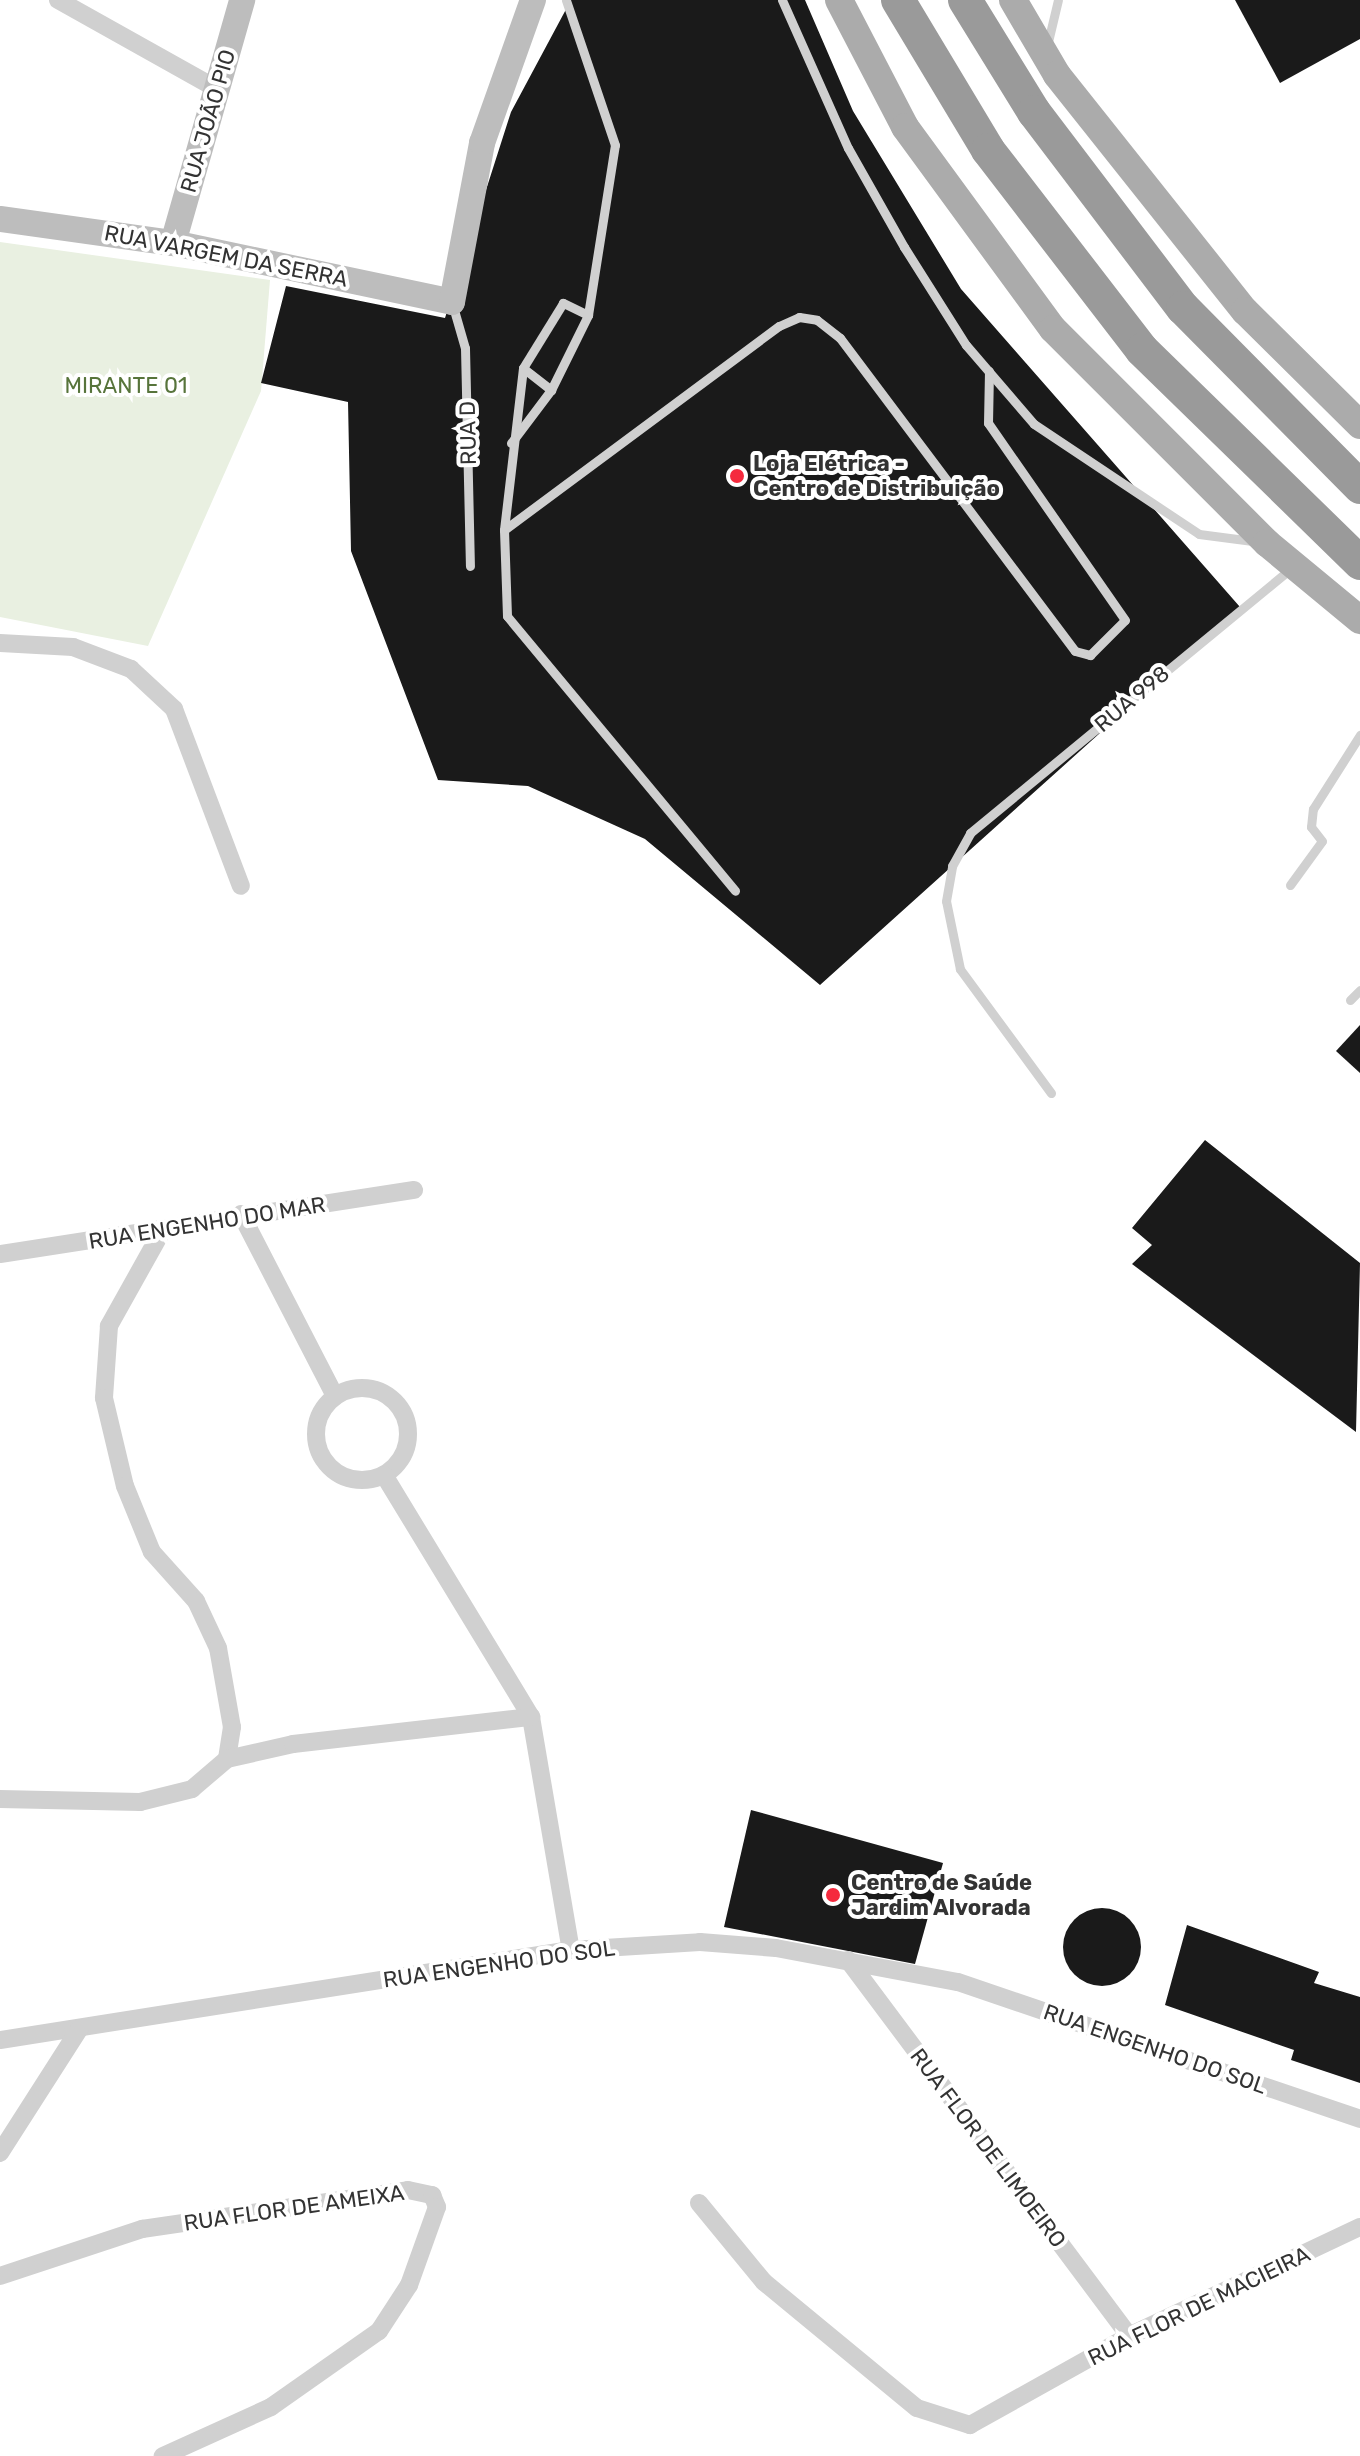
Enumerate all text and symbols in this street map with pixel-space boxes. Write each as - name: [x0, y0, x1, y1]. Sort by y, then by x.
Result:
- street label: RUA JOÃO PIO: [175, 46, 241, 196]
- street label: RUA VARGEM DA SERRA: [101, 219, 351, 293]
- park label: MIRANTE 01: [65, 373, 187, 399]
- street label: RUA D: [454, 400, 482, 466]
- place label: Loja Elétrica - Centro de Distribuição: [753, 450, 1000, 502]
- marker: Loja Elétrica - Centro de Distribuição: [728, 467, 746, 485]
- street label: RUA 998: [1089, 660, 1175, 738]
- street label: RUA ENGENHO DO MAR: [86, 1191, 328, 1255]
- place label: Centro de Saúde Jardim Alvorada: [851, 1869, 1032, 1920]
- marker: Centro de Saúde Jardim Alvorada: [822, 1884, 844, 1906]
- street label: RUA ENGENHO DO SOL: [381, 1935, 617, 1993]
- street label: RUA ENGENHO DO SOL: [1040, 1998, 1270, 2100]
- street label: RUA FLOR DE LIMOEIRO: [904, 2043, 1072, 2253]
- street label: RUA FLOR DE AMEIXA: [182, 2179, 406, 2237]
- street label: RUA FLOR DE MACIEIRA: [1083, 2241, 1315, 2371]

